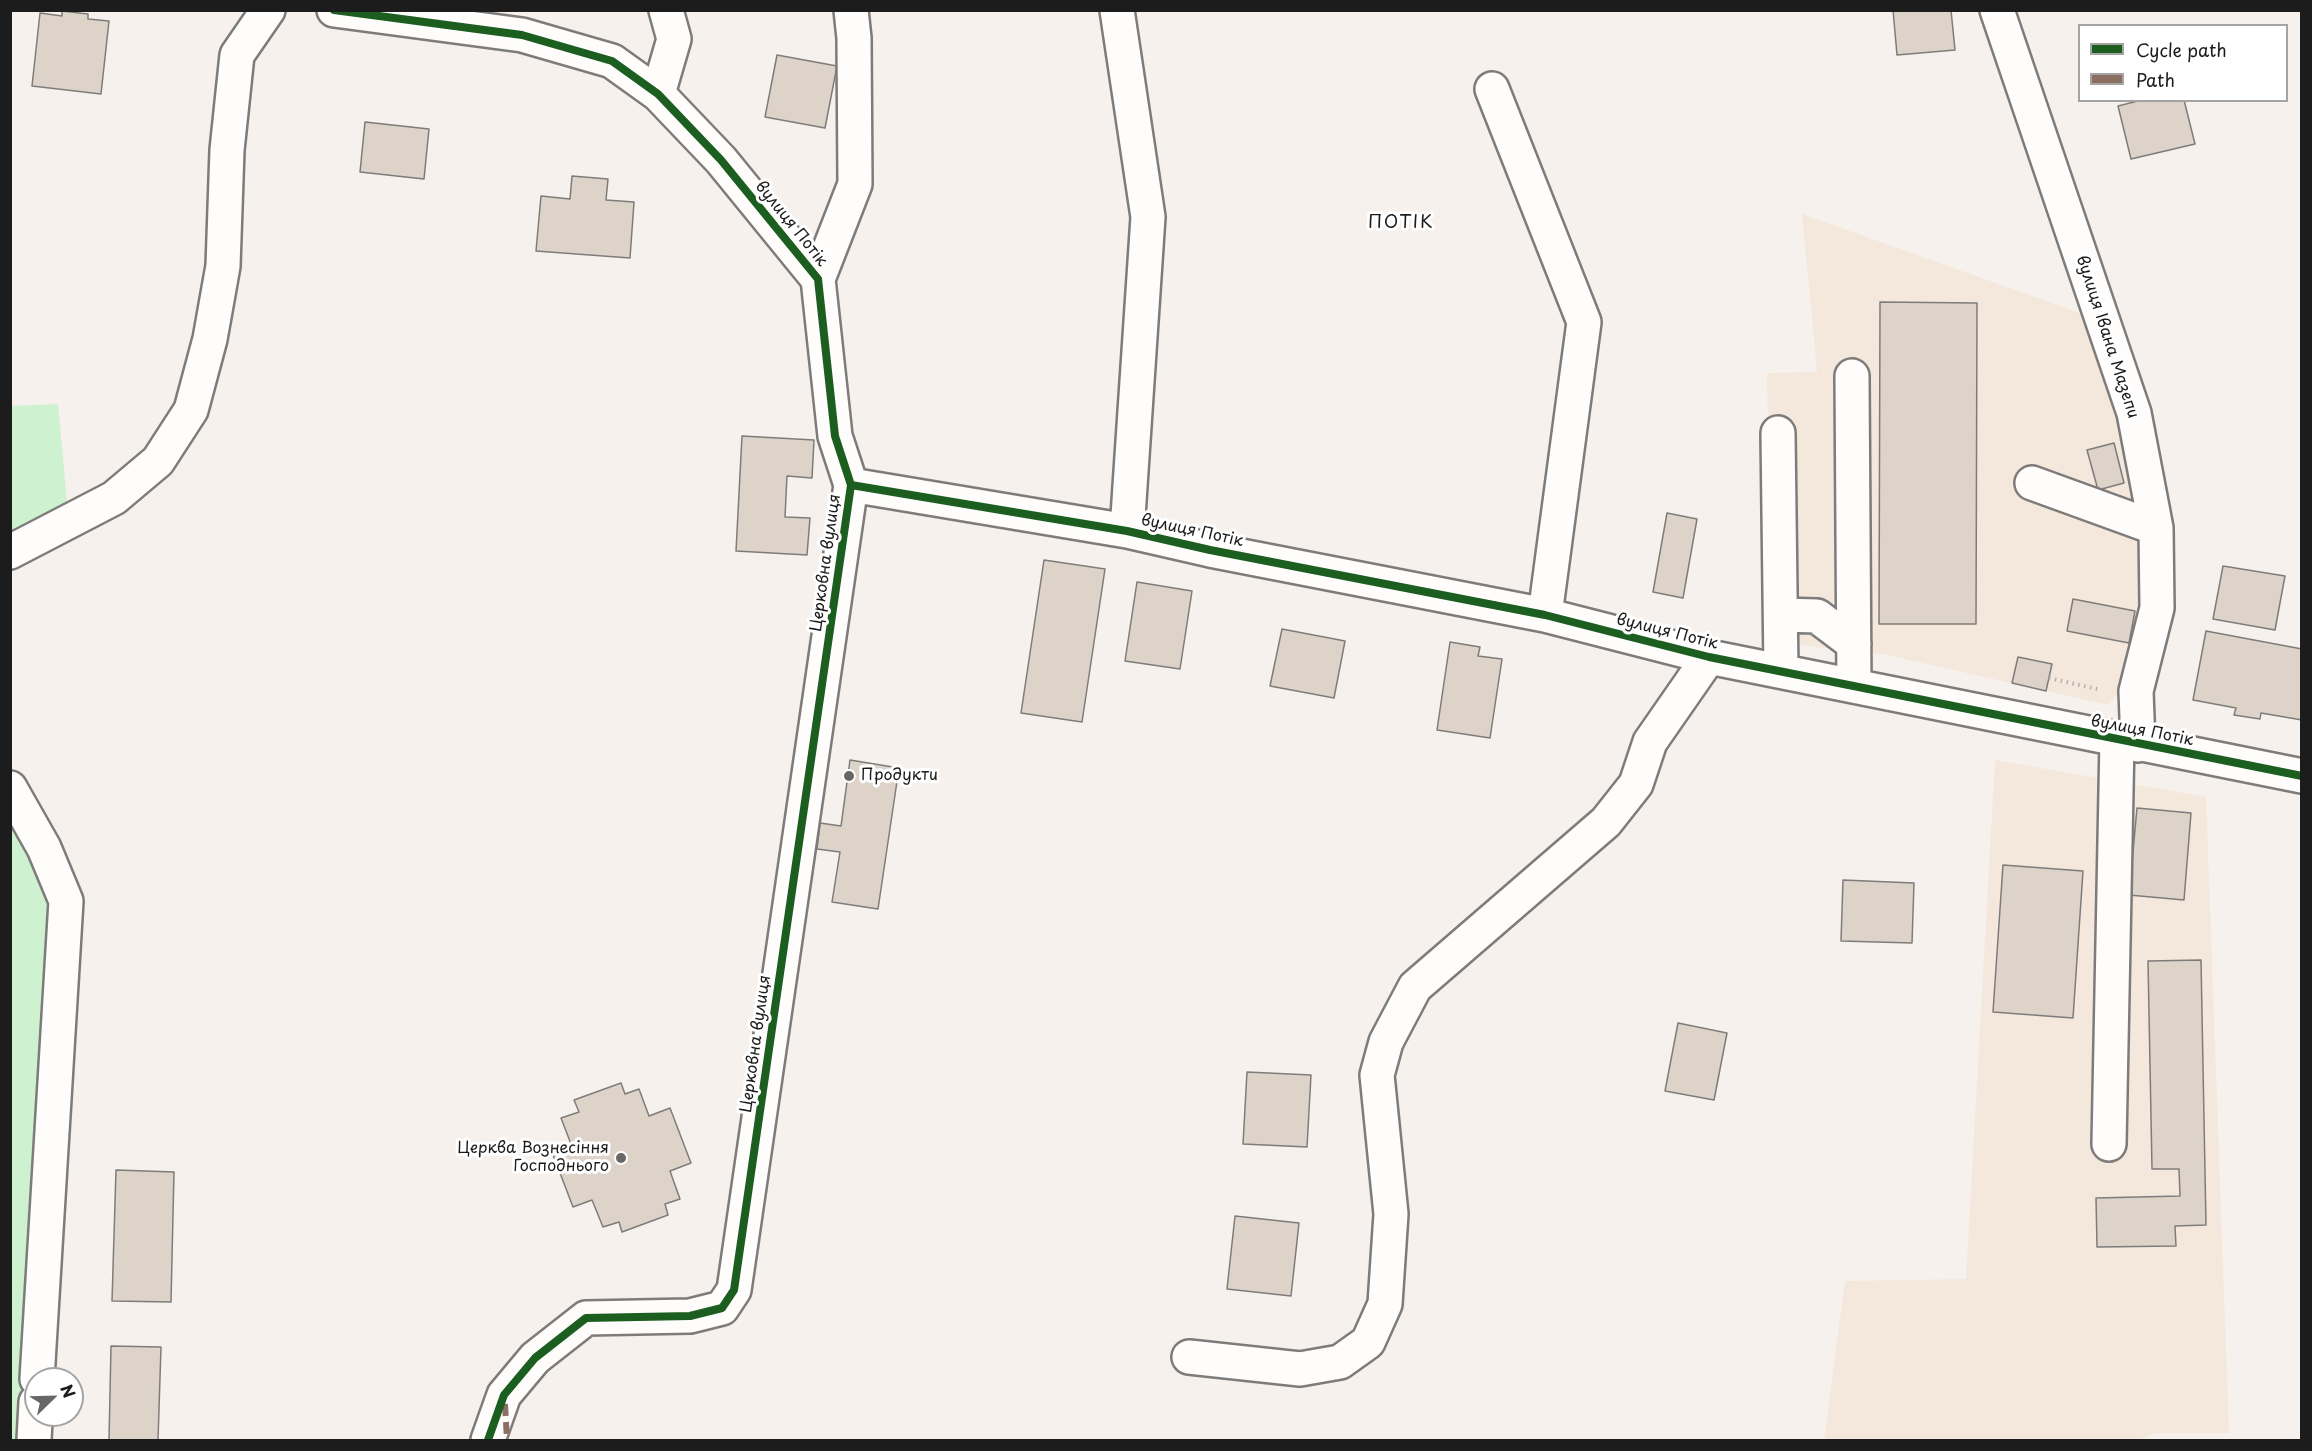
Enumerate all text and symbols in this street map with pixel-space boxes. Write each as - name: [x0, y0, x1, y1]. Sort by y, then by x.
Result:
- legend: [2078, 24, 2288, 102]
- text: Cycle path: [2136, 36, 2227, 63]
- text: Path: [2136, 66, 2175, 93]
- street label: вулиця Потік: [751, 178, 831, 270]
- district label: ПОТІК: [1368, 212, 1434, 234]
- street label: вулиця Івана Мазепи: [2072, 253, 2142, 421]
- street label: Церковна вулиця: [807, 493, 845, 633]
- street label: вулиця Потік: [1139, 511, 1245, 551]
- street label: вулиця Потік: [1614, 610, 1720, 654]
- street label: вулиця Потік: [2089, 712, 2195, 750]
- place label: Продукти: [861, 766, 938, 786]
- marker: Продукти: [842, 769, 856, 783]
- street label: Церковна вулиця: [737, 974, 775, 1114]
- place label: Церква Вознесіння Господнього: [457, 1139, 609, 1177]
- marker: Церква Вознесіння Господнього: [614, 1151, 628, 1165]
- north arrow: [24, 1367, 84, 1427]
- text: N: [55, 1380, 82, 1401]

